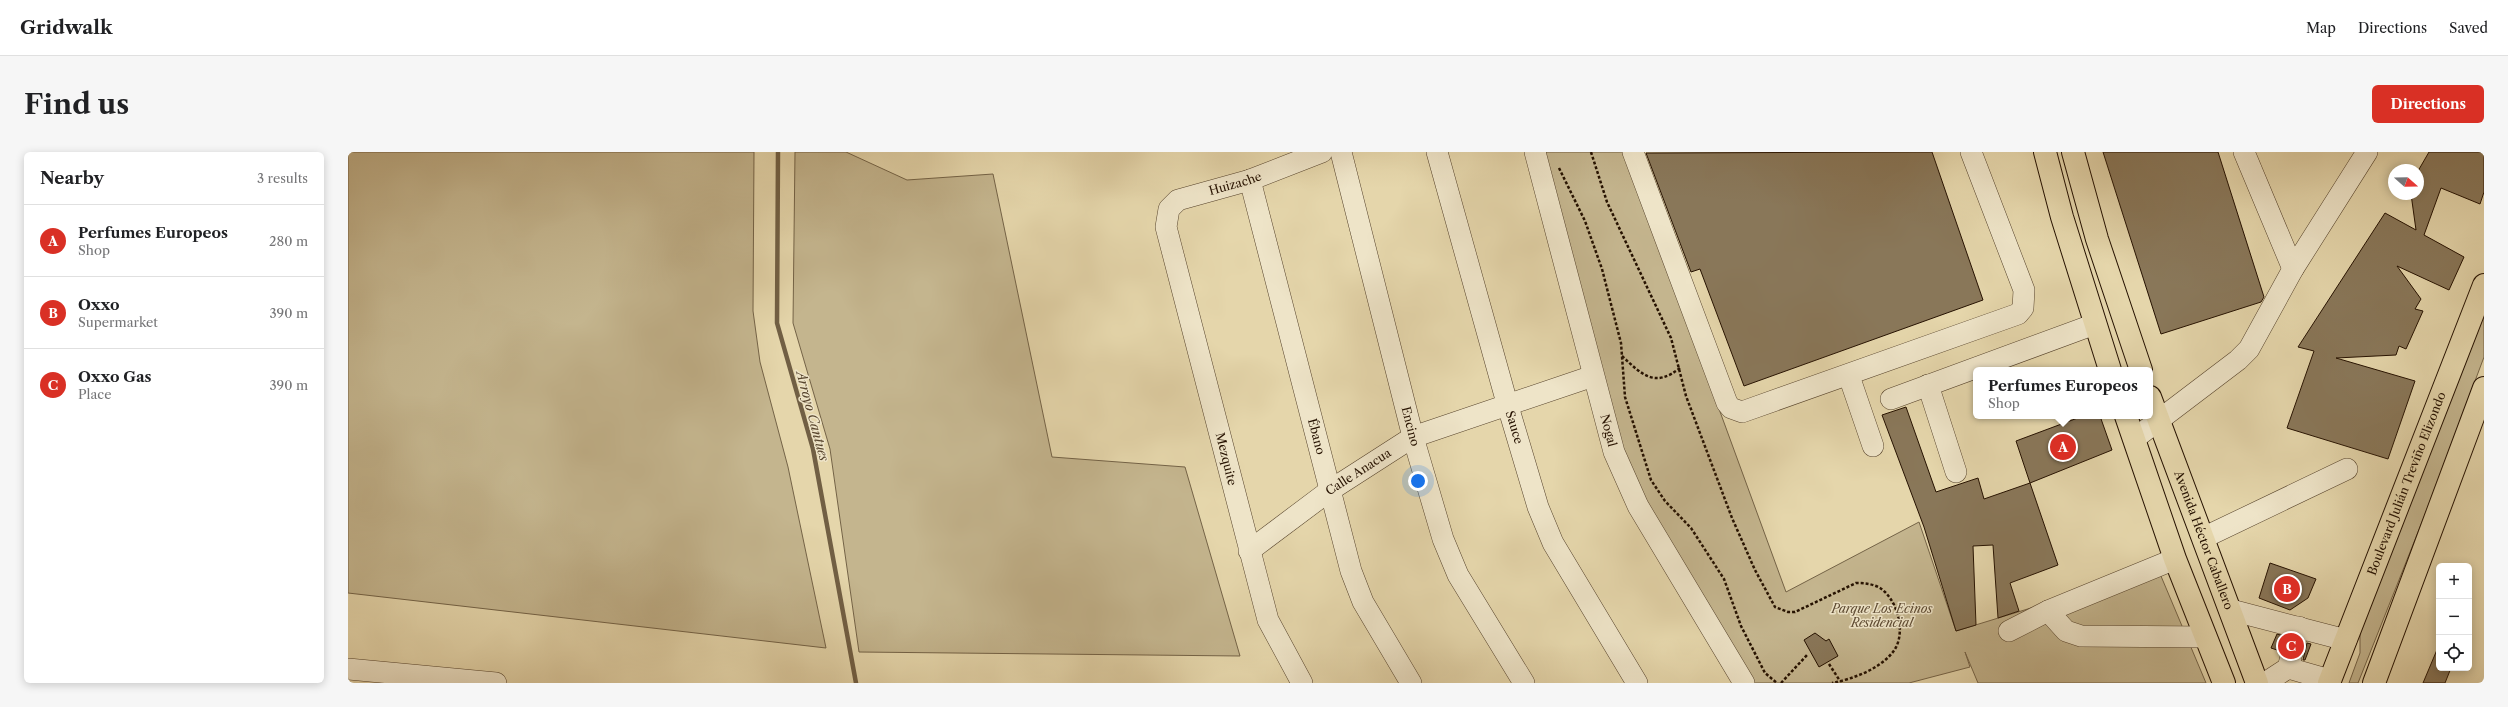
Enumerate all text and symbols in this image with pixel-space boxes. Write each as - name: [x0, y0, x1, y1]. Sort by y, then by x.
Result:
- text: Gridwalk: [20, 16, 113, 39]
- text: Map: [2306, 19, 2336, 37]
- text: Directions: [2358, 19, 2427, 37]
- text: Saved: [2449, 19, 2488, 37]
- button: Directions: [2372, 85, 2484, 123]
- text: Find us: [24, 87, 129, 121]
- north arrow: [2388, 164, 2424, 200]
- text: Nearby: [40, 168, 104, 188]
- street label: Huizache: [1207, 168, 1264, 198]
- text: 3 results: [257, 170, 308, 186]
- text: Perfumes Europeos: [78, 223, 228, 242]
- text: A: [48, 233, 58, 249]
- text: 280 m: [269, 233, 308, 249]
- text: Shop: [78, 242, 110, 258]
- text: Oxxo: [78, 295, 119, 314]
- text: B: [48, 305, 58, 321]
- text: 390 m: [269, 305, 308, 321]
- text: Supermarket: [78, 314, 158, 330]
- text: Oxxo Gas: [78, 367, 152, 386]
- water label: Arroyo Cantues: [793, 367, 833, 463]
- popup: [1973, 367, 2153, 419]
- text: Perfumes Europeos: [1988, 376, 2138, 395]
- text: C: [48, 377, 58, 393]
- text: 390 m: [269, 377, 308, 393]
- text: Place: [78, 386, 111, 402]
- street label: Boulevard Julián Treviño Elizondo: [2364, 390, 2449, 577]
- text: Shop: [1988, 395, 2020, 411]
- street label: Encino: [1399, 405, 1423, 448]
- street label: Sauce: [1503, 409, 1527, 446]
- street label: Nogal: [1597, 412, 1620, 449]
- street label: Ébano: [1305, 417, 1329, 456]
- street label: Mezquite: [1213, 431, 1240, 487]
- pin: A: [2050, 432, 2076, 462]
- street label: Calle Anacua: [1323, 445, 1394, 498]
- street label: Avenida Héctor Caballero: [2171, 468, 2237, 612]
- your location: [1408, 471, 1428, 491]
- map controls: [2436, 563, 2472, 671]
- button: +: [2436, 563, 2472, 599]
- pin: B: [2274, 574, 2300, 604]
- button: −: [2436, 599, 2472, 635]
- park label: Parque Los Ecinos Residencial: [1830, 601, 1933, 630]
- pin: C: [2278, 631, 2304, 661]
- button: locate: [2436, 635, 2472, 671]

